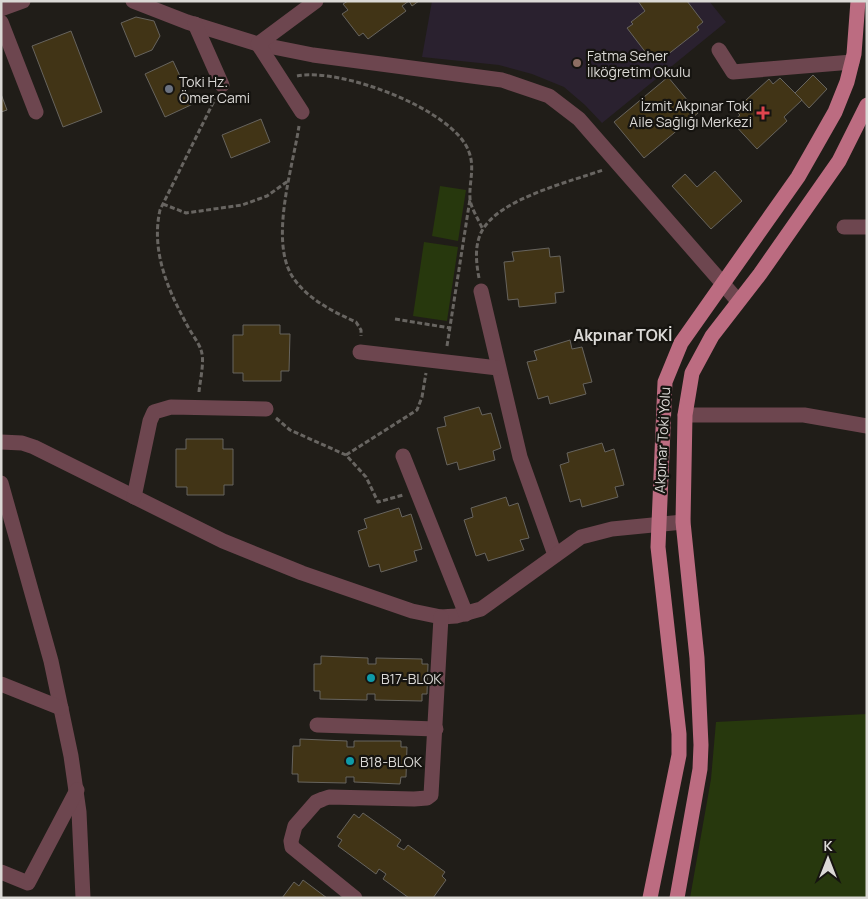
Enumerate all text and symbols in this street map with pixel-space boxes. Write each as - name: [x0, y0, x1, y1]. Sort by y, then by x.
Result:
- place label: Fatma Seher İlköğretim Okulu: [587, 46, 691, 81]
- marker: Fatma Seher İlköğretim Okulu: [571, 57, 583, 69]
- place label: Toki Hz. Ömer Cami: [179, 72, 250, 107]
- marker: Toki Hz. Ömer Cami: [163, 83, 175, 95]
- place label: İzmit Akpınar Toki Aile Sağlığı Merkezi: [629, 96, 752, 131]
- marker: İzmit Akpınar Toki Aile Sağlığı Merkezi: [756, 106, 770, 120]
- district label: Akpınar TOKİ: [573, 324, 673, 346]
- street label: Akpınar Toki Yolu: [650, 386, 674, 494]
- place label: B17-BLOK: [381, 669, 442, 688]
- marker: B17-BLOK: [365, 672, 377, 684]
- place label: B18-BLOK: [360, 752, 423, 771]
- marker: B18-BLOK: [344, 755, 356, 767]
- north arrow: [803, 834, 853, 884]
- text: K: [823, 836, 833, 855]

